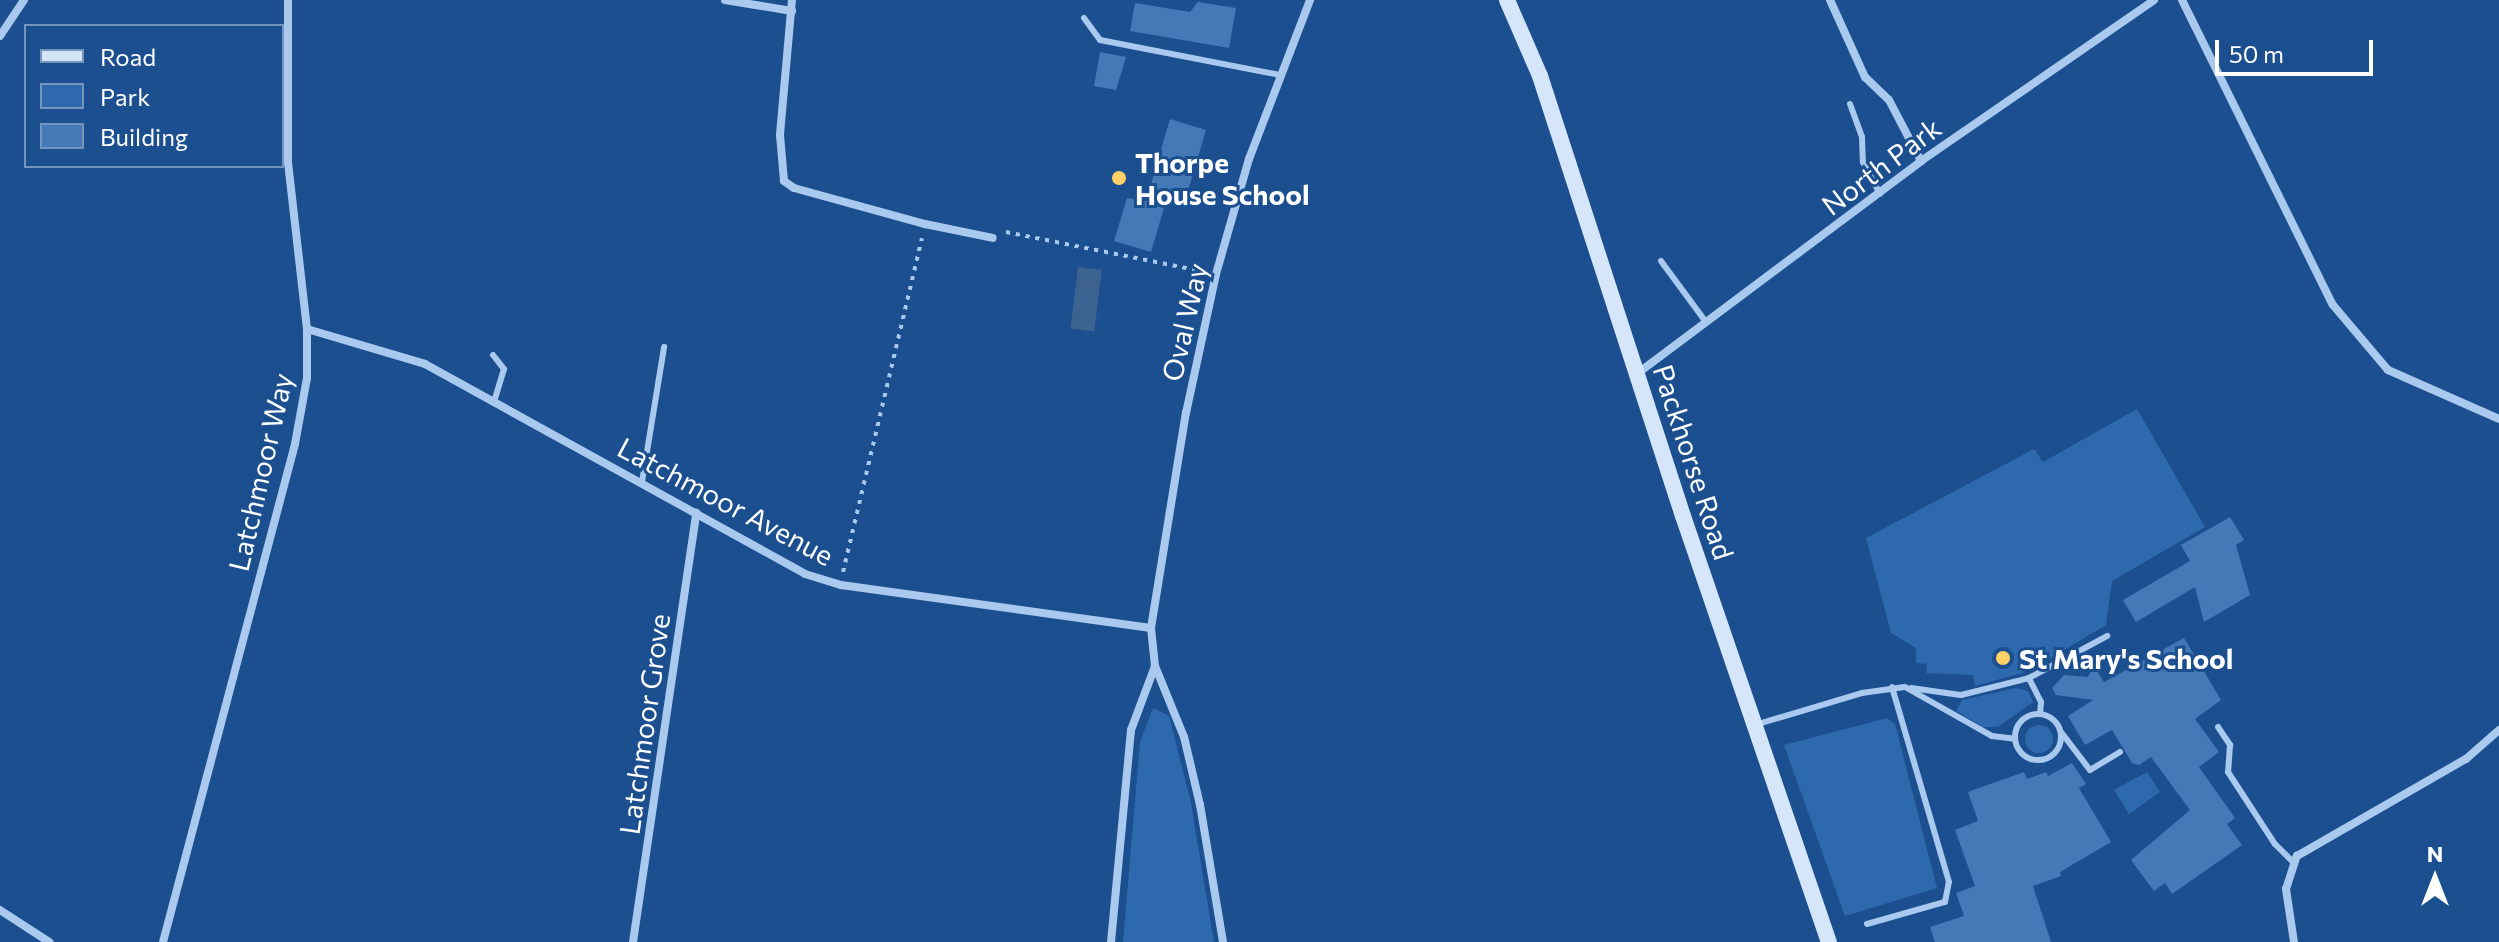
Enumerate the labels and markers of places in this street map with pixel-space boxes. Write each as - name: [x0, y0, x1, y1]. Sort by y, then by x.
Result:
- place label: Thorpe House School: [1135, 145, 1310, 211]
- marker: Thorpe House School: [1110, 169, 1128, 187]
- place label: St Mary's School: [2019, 641, 2233, 675]
- marker: St Mary's School: [1994, 649, 2012, 667]

